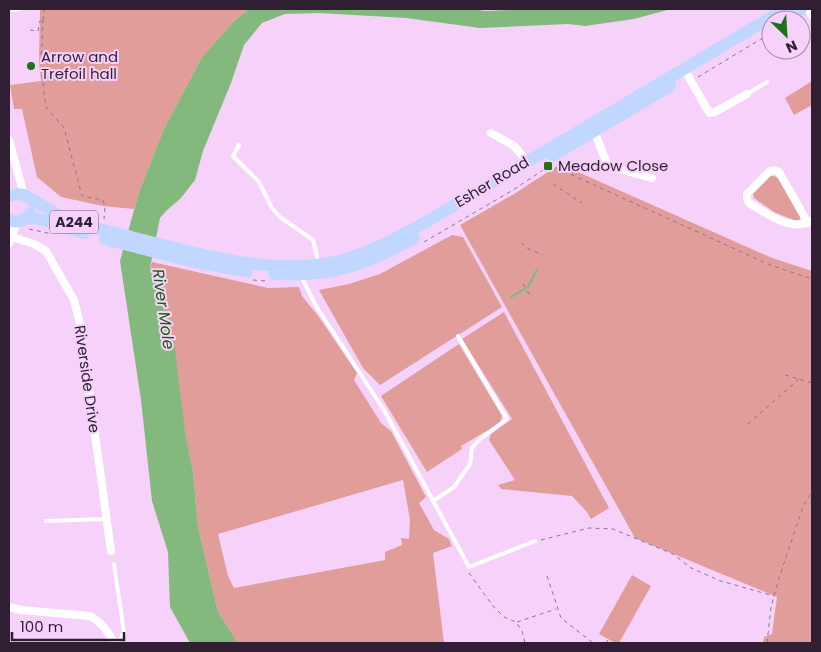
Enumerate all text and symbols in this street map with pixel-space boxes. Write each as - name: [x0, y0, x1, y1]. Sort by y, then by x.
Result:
- north arrow: [761, 10, 811, 60]
- text: N: [782, 35, 800, 58]
- place label: Arrow and Trefoil hall: [41, 46, 118, 84]
- marker: Arrow and Trefoil hall: [25, 60, 37, 72]
- street label: Esher Road: [451, 151, 533, 212]
- place label: Meadow Close: [558, 155, 668, 176]
- marker: Meadow Close: [542, 160, 554, 172]
- road number: A244: [50, 210, 98, 233]
- water label: River Mole: [146, 267, 181, 351]
- street label: Riverside Drive: [70, 324, 105, 434]
- scale bar: [12, 610, 125, 642]
- text: 100 m: [20, 616, 63, 637]

